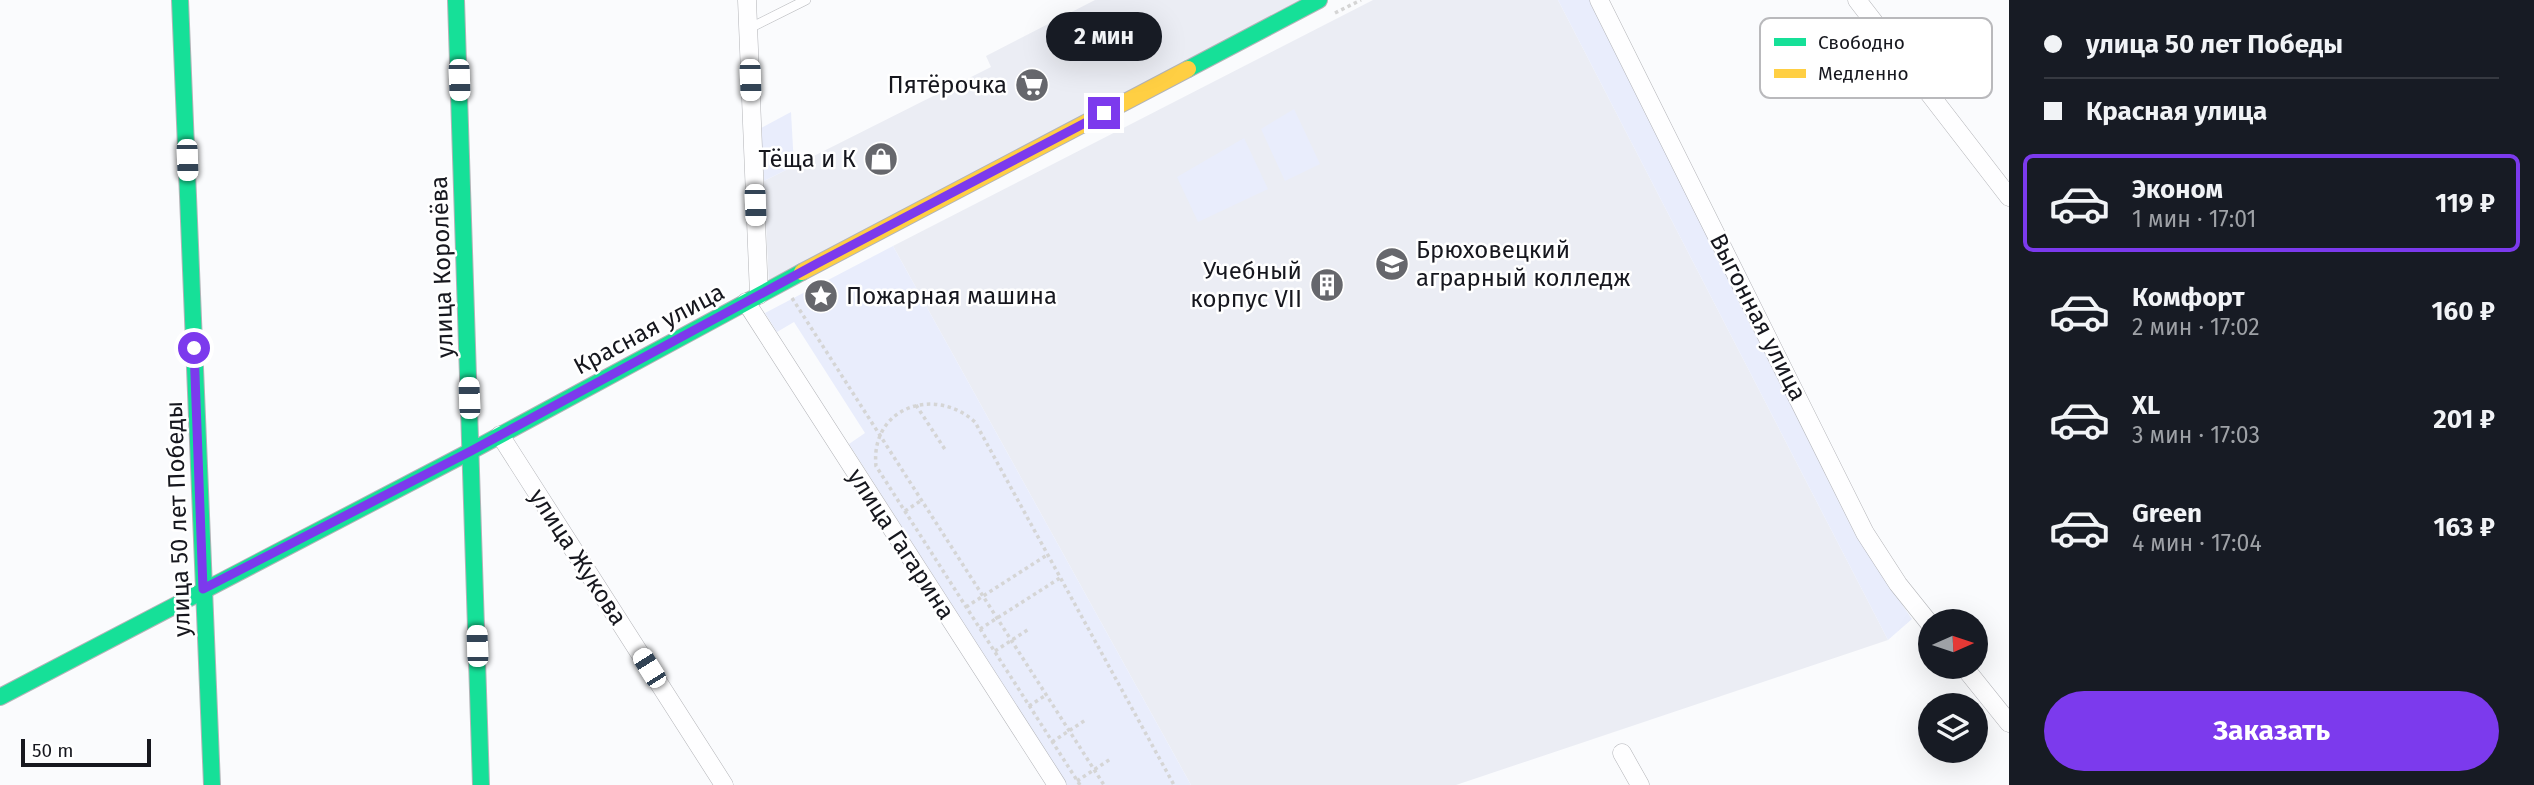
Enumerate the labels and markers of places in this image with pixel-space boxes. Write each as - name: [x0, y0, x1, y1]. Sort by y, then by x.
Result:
- supermarket icon: Пятёрочка: [1013, 66, 1051, 104]
- place label: Пятёрочка: [888, 71, 1007, 99]
- shop icon: Тёща и К: [862, 140, 900, 178]
- place label: Тёща и К: [758, 145, 856, 173]
- place label: Брюховецкий аграрный колледж: [1416, 236, 1630, 292]
- school or university icon: Брюховецкий аграрный колледж: [1373, 245, 1411, 283]
- place label: Учебный корпус VII: [1190, 257, 1302, 313]
- building icon: Учебный корпус VII: [1308, 266, 1346, 304]
- place icon: Пожарная машина: [802, 277, 840, 315]
- place label: Пожарная машина: [846, 282, 1057, 310]

